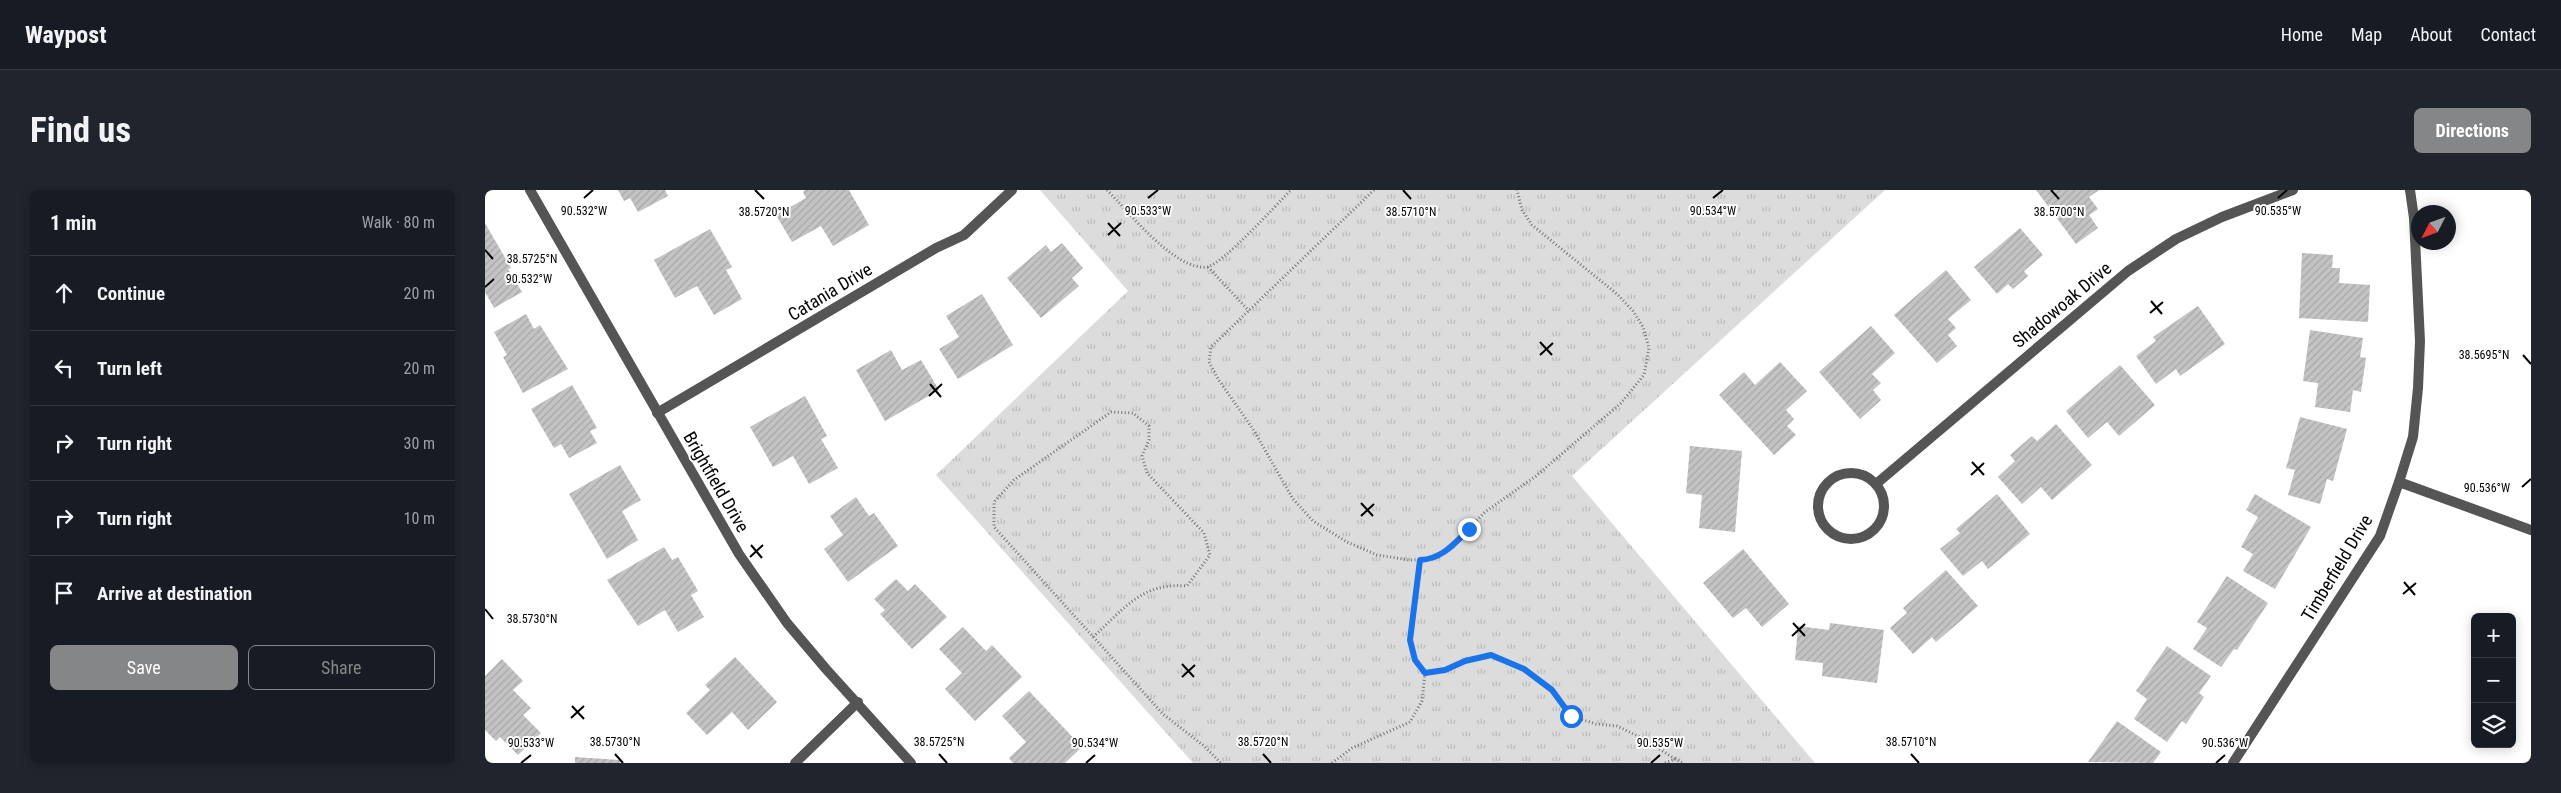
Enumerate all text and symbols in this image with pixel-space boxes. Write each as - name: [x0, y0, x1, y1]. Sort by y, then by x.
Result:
- text: Waypost: [25, 21, 107, 49]
- text: Home: [2281, 24, 2323, 45]
- text: Map: [2351, 24, 2382, 45]
- text: About: [2410, 24, 2452, 45]
- text: Contact: [2480, 24, 2536, 45]
- button: Directions: [2414, 108, 2531, 153]
- text: Find us: [30, 110, 131, 151]
- text: 90.532°W: [561, 204, 607, 218]
- text: 90.533°W: [1125, 204, 1171, 218]
- text: 90.534°W: [1690, 204, 1736, 218]
- text: 90.535°W: [2255, 204, 2301, 218]
- text: 38.5720°N: [739, 205, 789, 219]
- text: 38.5710°N: [1386, 205, 1436, 219]
- text: 38.5700°N: [2034, 205, 2084, 219]
- north arrow: [2411, 205, 2456, 250]
- text: 1 min: [50, 211, 97, 235]
- text: Walk · 80 m: [362, 213, 435, 232]
- text: 38.5725°N: [507, 252, 557, 266]
- street label: Shadowoak Drive: [2008, 257, 2115, 352]
- street label: Catania Drive: [784, 258, 876, 325]
- text: 90.532°W: [506, 272, 552, 286]
- icon: ahead: [50, 279, 78, 307]
- text: Continue: [97, 282, 165, 305]
- text: 20 m: [403, 284, 435, 303]
- text: 38.5695°N: [2459, 348, 2509, 362]
- icon: left: [50, 354, 78, 382]
- text: Turn left: [97, 357, 162, 380]
- text: 20 m: [403, 359, 435, 378]
- street label: Brightfield Drive: [679, 428, 754, 536]
- icon: right: [50, 429, 78, 457]
- text: Turn right: [97, 432, 172, 455]
- text: 30 m: [403, 434, 435, 453]
- text: 90.536°W: [2464, 481, 2510, 495]
- icon: right: [50, 504, 78, 532]
- text: Turn right: [97, 507, 172, 530]
- text: 10 m: [403, 509, 435, 528]
- street label: Timberfield Drive: [2297, 511, 2377, 625]
- route end: [1458, 518, 1481, 541]
- icon: arrive: [50, 579, 78, 607]
- text: Arrive at destination: [97, 582, 252, 605]
- text: 38.5730°N: [507, 612, 557, 626]
- map controls: [2471, 613, 2516, 748]
- button: +: [2471, 613, 2516, 658]
- button: Save: [50, 645, 238, 690]
- button: Share: [248, 645, 435, 690]
- button: −: [2471, 658, 2516, 703]
- button: layers: [2471, 703, 2516, 748]
- route start: [1560, 705, 1583, 728]
- text: 38.5730°N: [590, 735, 640, 749]
- text: 38.5725°N: [914, 735, 964, 749]
- text: 38.5720°N: [1238, 735, 1288, 749]
- text: 38.5710°N: [1886, 735, 1936, 749]
- text: 90.533°W: [508, 736, 554, 750]
- text: 90.534°W: [1072, 736, 1118, 750]
- text: 90.535°W: [1637, 736, 1683, 750]
- text: 90.536°W: [2202, 736, 2248, 750]

